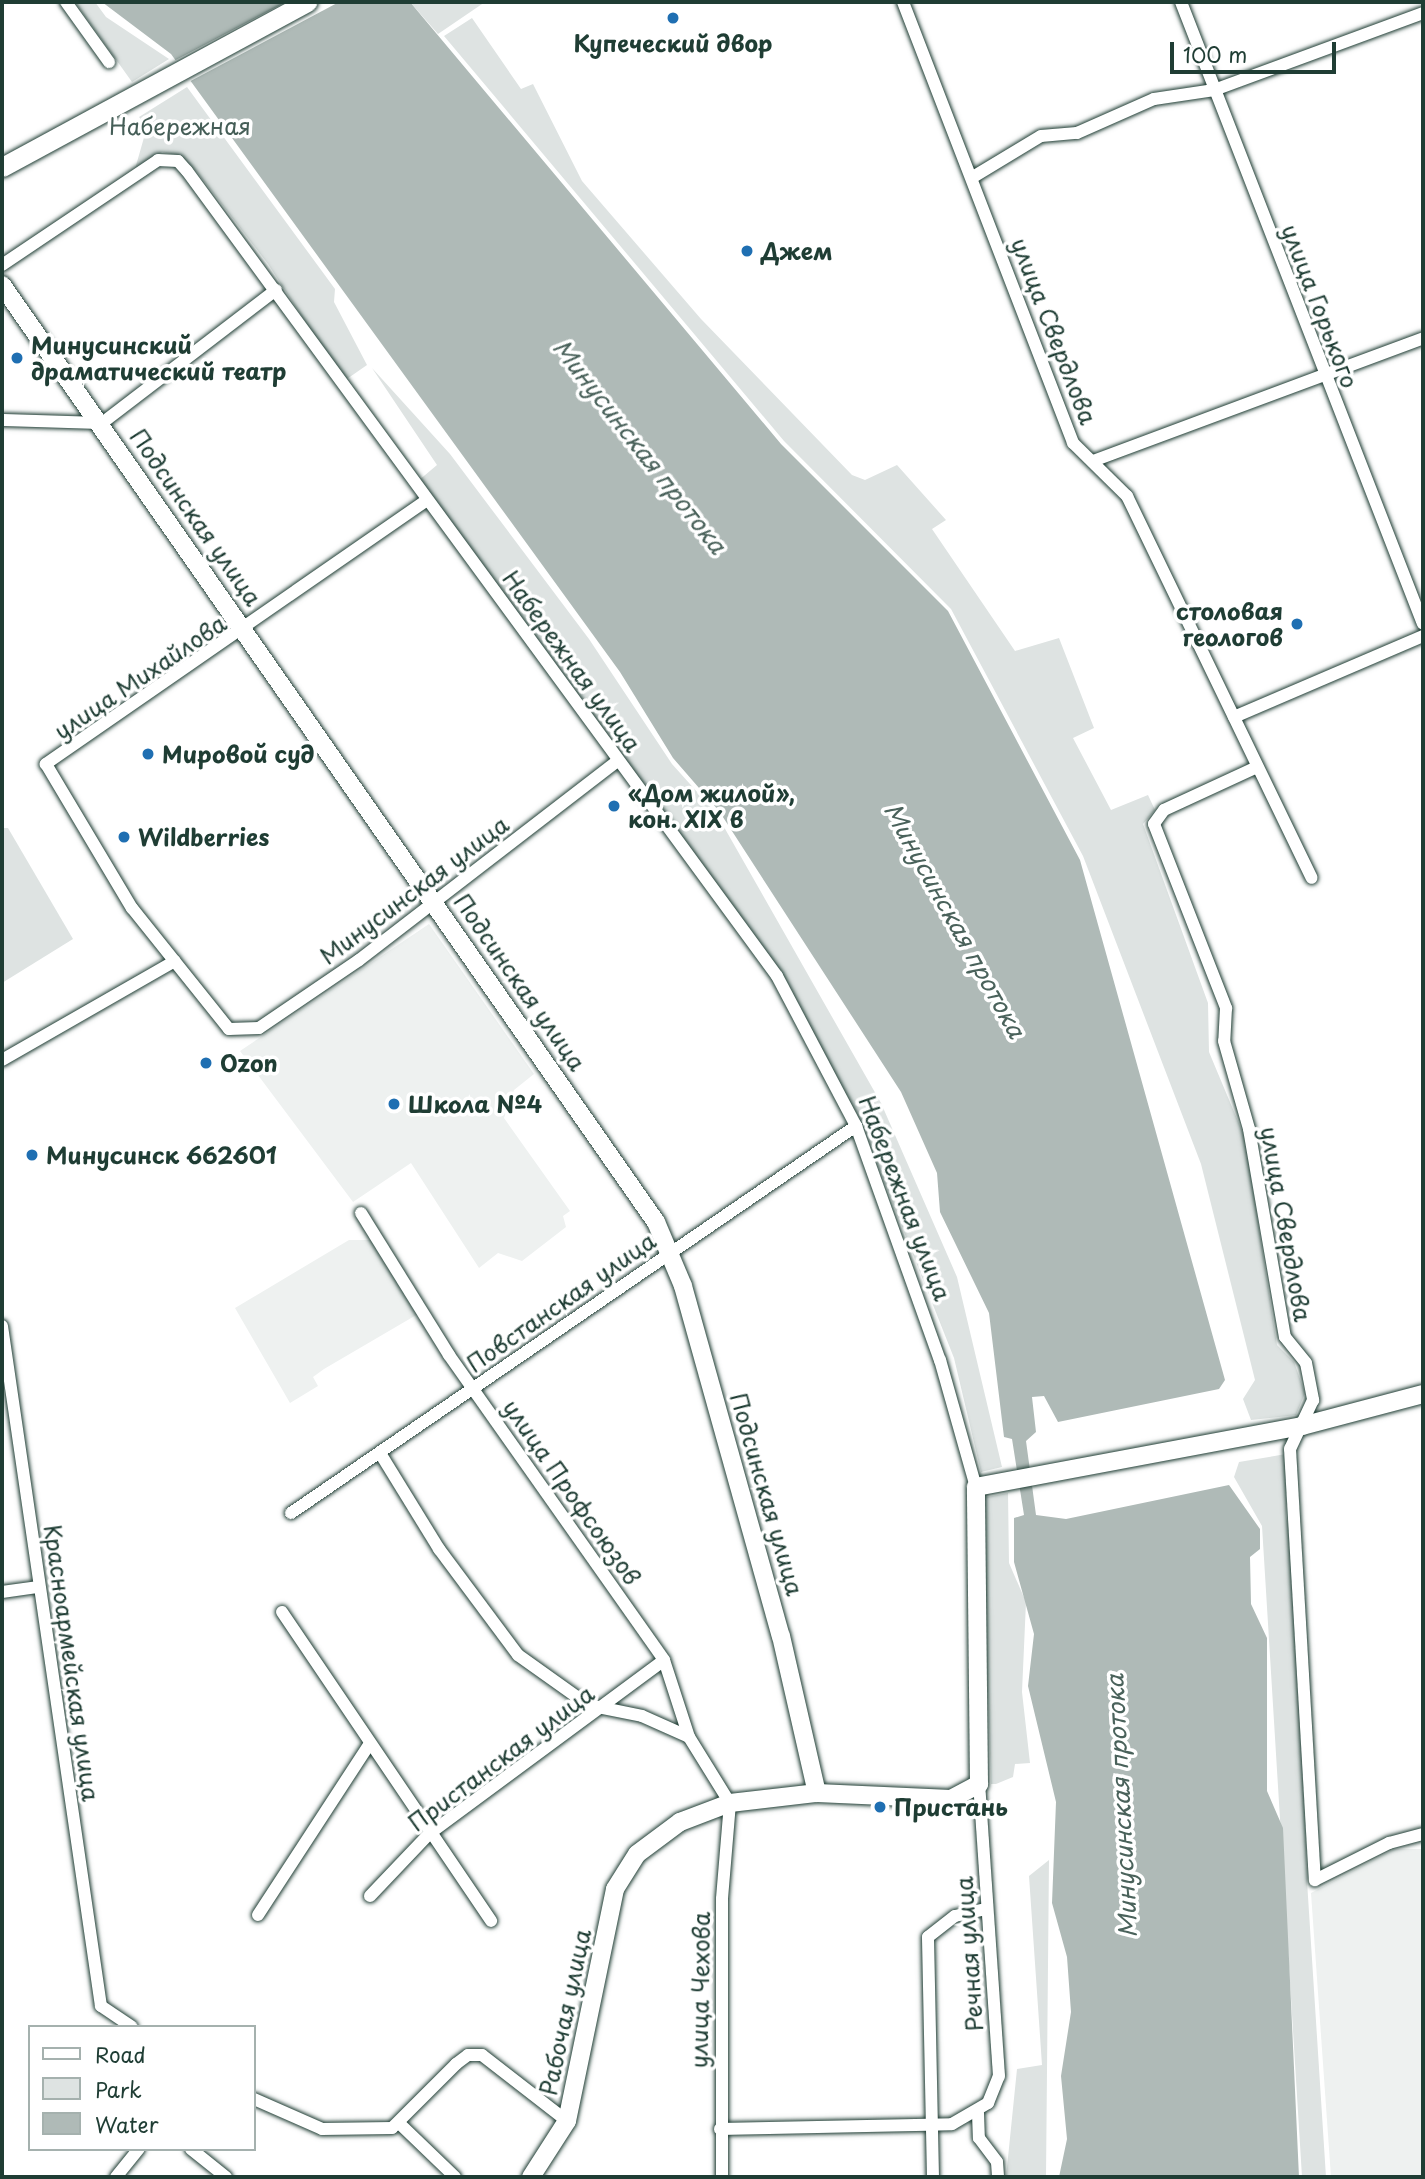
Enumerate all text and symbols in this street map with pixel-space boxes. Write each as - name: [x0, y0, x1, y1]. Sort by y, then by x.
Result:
- marker: Купеческий двор: [665, 10, 681, 26]
- scale bar: [1173, 28, 1339, 72]
- place label: Купеческий двор: [573, 29, 773, 57]
- text: 100 m: [1183, 38, 1247, 70]
- park label: Набережная: [109, 112, 251, 140]
- street label: улица Горького: [1276, 220, 1364, 392]
- street label: улица Свердлова: [1006, 233, 1102, 429]
- place label: Джем: [761, 237, 833, 265]
- marker: Джем: [739, 243, 755, 259]
- place label: Минусинский драматический театр: [31, 331, 287, 385]
- water label: Минусинская протока: [547, 333, 733, 559]
- marker: Минусинский драматический театр: [9, 350, 25, 366]
- street label: Подсинская улица: [124, 423, 268, 611]
- street label: Набережная улица: [497, 565, 647, 757]
- place label: столовая геологов: [1176, 597, 1283, 651]
- street label: улица Михайлова: [48, 609, 232, 745]
- marker: столовая геологов: [1289, 616, 1305, 632]
- place label: Мировой суд: [162, 740, 315, 768]
- marker: Мировой суд: [140, 746, 156, 762]
- place label: «Дом жилой», кон. ХIХ в: [628, 779, 796, 833]
- water label: Минусинская протока: [878, 797, 1032, 1043]
- marker: «Дом жилой», кон. ХIХ в: [606, 798, 622, 814]
- street label: Минусинская улица: [314, 810, 514, 970]
- place label: Wildberries: [138, 823, 269, 851]
- marker: Wildberries: [116, 829, 132, 845]
- street label: Подсинская улица: [448, 888, 592, 1076]
- place label: Ozon: [220, 1049, 278, 1077]
- marker: Ozon: [198, 1055, 214, 1071]
- place label: Школа №4: [408, 1090, 543, 1118]
- street label: Набережная улица: [853, 1091, 957, 1305]
- marker: Школа №4: [386, 1096, 402, 1112]
- street label: улица Свердлова: [1255, 1124, 1317, 1324]
- place label: Минусинск 662601: [46, 1141, 277, 1169]
- marker: Минусинск 662601: [24, 1147, 40, 1163]
- street label: Повстанская улица: [461, 1226, 661, 1378]
- street label: Подсинская улица: [725, 1389, 809, 1599]
- street label: улица Профсоюзов: [497, 1394, 647, 1590]
- street label: Красноармейская улица: [39, 1522, 105, 1804]
- water label: Минусинская протока: [1100, 1673, 1142, 1939]
- street label: Пристанская улица: [403, 1679, 599, 1837]
- place label: Пристань: [894, 1793, 1008, 1821]
- marker: Пристань: [872, 1799, 888, 1815]
- street label: Речная улица: [950, 1875, 988, 2033]
- street label: улица Чехова: [685, 1911, 715, 2069]
- street label: Рабочая улица: [534, 1926, 596, 2098]
- legend: [28, 2025, 256, 2151]
- text: Road: [95, 2038, 146, 2070]
- text: Park: [95, 2073, 142, 2105]
- text: Water: [95, 2108, 158, 2140]

